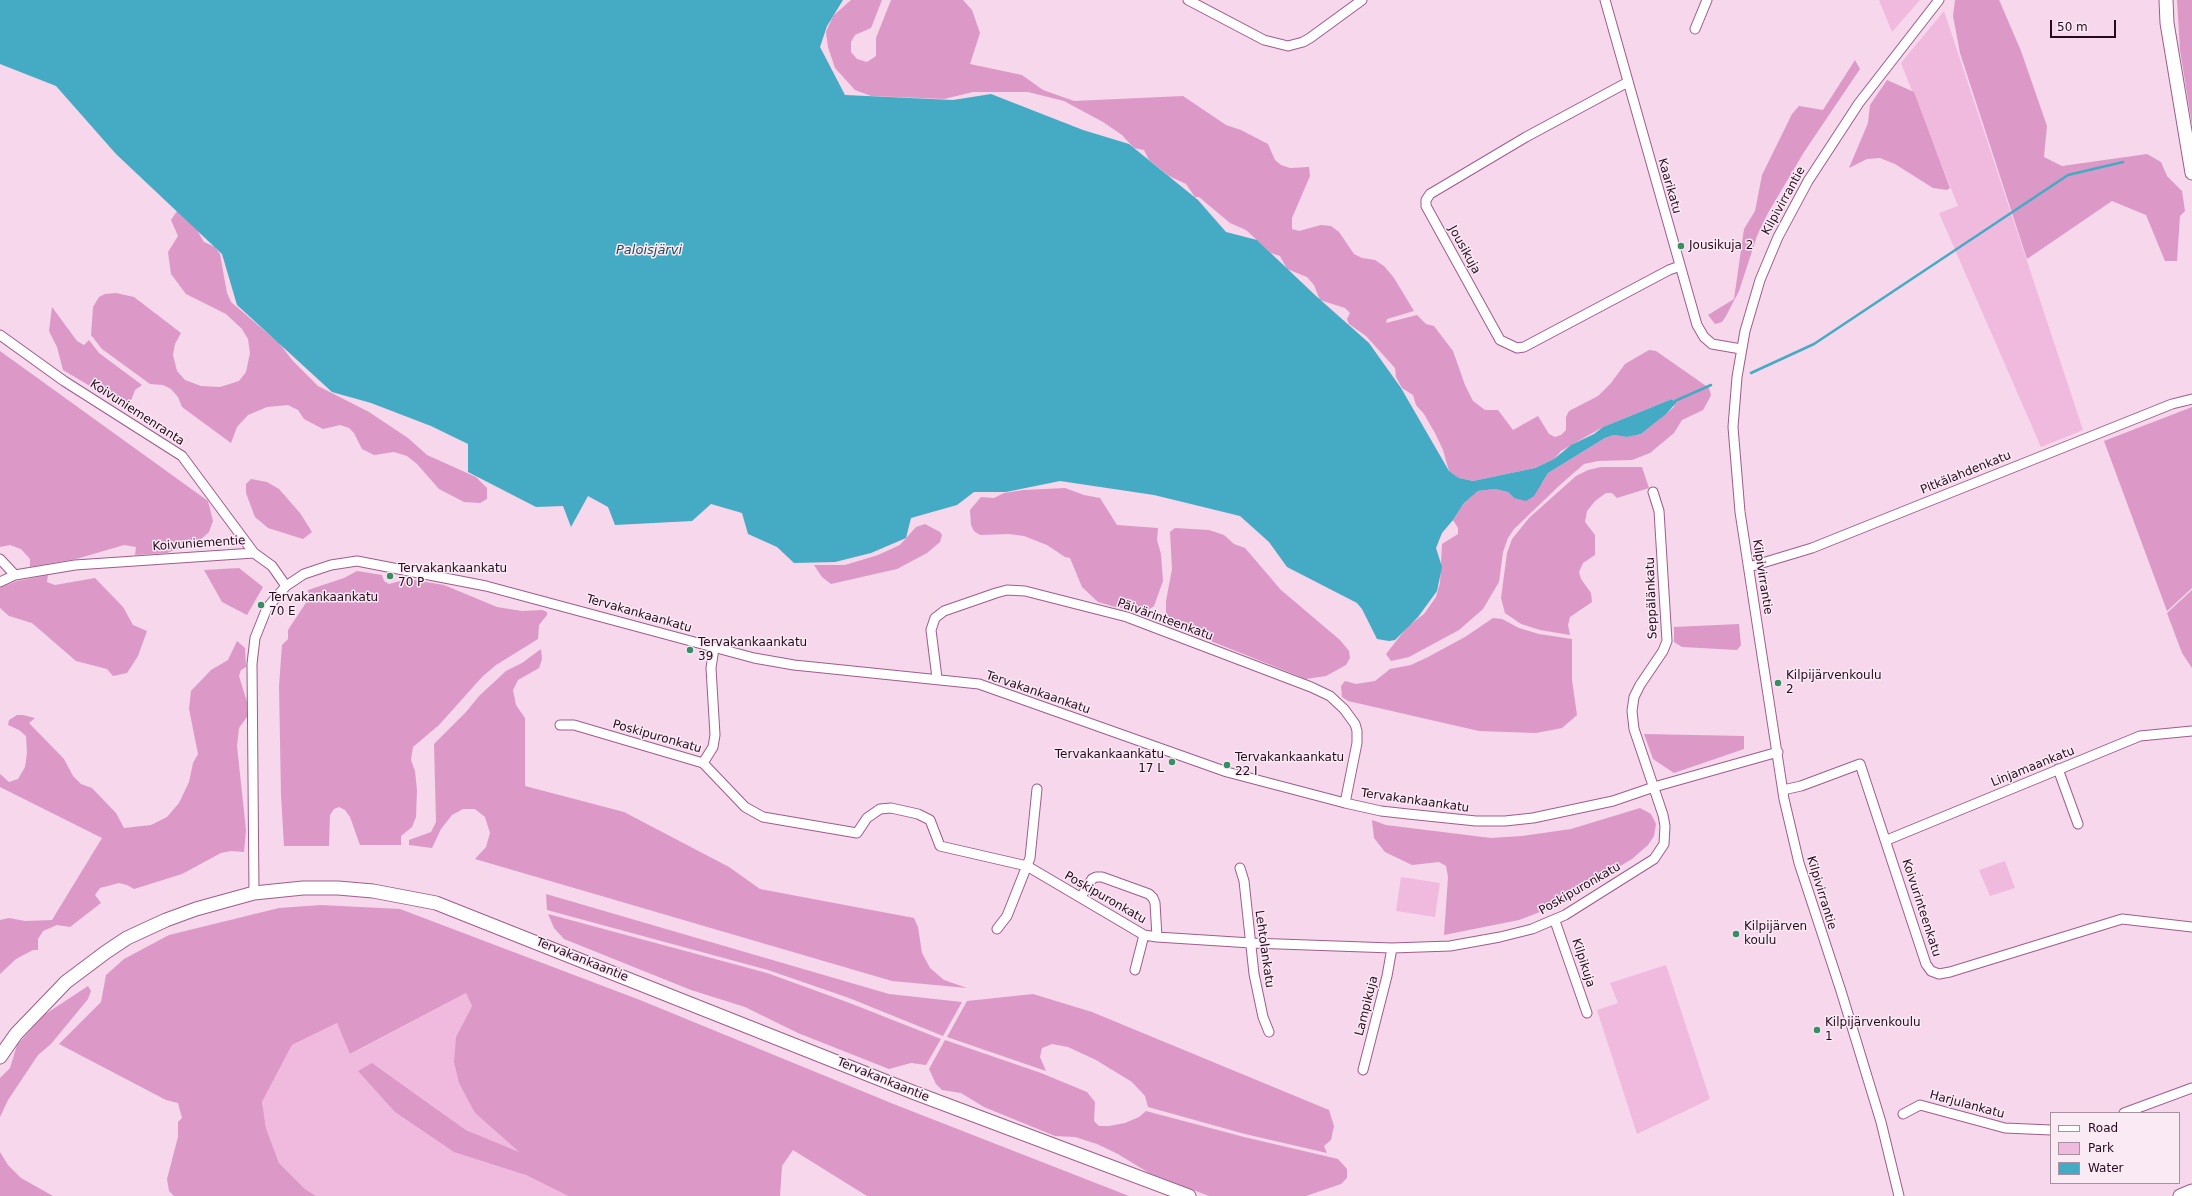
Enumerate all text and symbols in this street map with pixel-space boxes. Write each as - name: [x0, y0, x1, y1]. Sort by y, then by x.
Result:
- scale bar: [2052, 12, 2118, 38]
- text: 50 m: [2057, 20, 2088, 34]
- street label: Kaarikatu: [1654, 157, 1684, 215]
- street label: Kilpivirrantie: [1759, 164, 1809, 238]
- street label: Jousikuja: [1445, 223, 1483, 277]
- place label: Jousikuja 2: [1689, 239, 1753, 253]
- marker: Jousikuja 2: [1676, 241, 1686, 251]
- water label: Paloisjärvi: [616, 243, 682, 259]
- street label: Koivuniemenranta: [87, 377, 187, 449]
- street label: Pitkälahdenkatu: [1919, 448, 2013, 498]
- street label: Koivuniementie: [152, 534, 246, 554]
- street label: Kilpivirrantie: [1749, 538, 1775, 616]
- street label: Seppälänkatu: [1643, 557, 1661, 639]
- place label: Tervakankaankatu 70 P: [398, 562, 507, 590]
- marker: Tervakankaankatu 70 P: [385, 571, 395, 581]
- place label: Tervakankaankatu 70 E: [269, 591, 378, 619]
- street label: Tervakankaankatu: [585, 592, 693, 636]
- street label: Päivärinteenkatu: [1115, 596, 1215, 644]
- marker: Tervakankaankatu 70 E: [256, 600, 266, 610]
- place label: Tervakankaankatu 39: [698, 636, 807, 664]
- marker: Tervakankaankatu 39: [685, 645, 695, 655]
- street label: Tervakankaankatu: [984, 668, 1092, 718]
- place label: Kilpijärvenkoulu 2: [1786, 669, 1882, 697]
- marker: Kilpijärvenkoulu 2: [1773, 678, 1783, 688]
- street label: Poskipuronkatu: [611, 717, 703, 757]
- street label: Linjamaankatu: [1989, 744, 2077, 790]
- place label: Tervakankaankatu 17 L: [1055, 748, 1164, 776]
- place label: Tervakankaankatu 22 I: [1235, 751, 1344, 779]
- marker: Tervakankaankatu 17 L: [1167, 757, 1177, 767]
- marker: Tervakankaankatu 22 I: [1222, 760, 1232, 770]
- street label: Tervakankaankatu: [1360, 786, 1470, 816]
- street label: Kilpivirrantie: [1803, 855, 1839, 931]
- street label: Koivurinteenkatu: [1898, 857, 1944, 959]
- street label: Poskipuronkatu: [1537, 860, 1623, 918]
- street label: Poskipuronkatu: [1062, 869, 1148, 927]
- street label: Lehtolankatu: [1251, 909, 1277, 989]
- place label: Kilpijärven koulu: [1744, 920, 1807, 948]
- marker: Kilpijärven koulu: [1731, 929, 1741, 939]
- street label: Tervakankaantie: [534, 935, 630, 985]
- street label: Kilpikuja: [1568, 937, 1598, 989]
- street label: Lampikuja: [1353, 974, 1381, 1038]
- place label: Kilpijärvenkoulu 1: [1825, 1016, 1921, 1044]
- marker: Kilpijärvenkoulu 1: [1812, 1025, 1822, 1035]
- street label: Tervakankaantie: [835, 1055, 931, 1105]
- street label: Harjulankatu: [1928, 1088, 2006, 1122]
- legend: [2050, 1112, 2180, 1184]
- text: Road: [2088, 1121, 2118, 1135]
- text: Park: [2088, 1141, 2114, 1155]
- text: Water: [2088, 1161, 2123, 1175]

